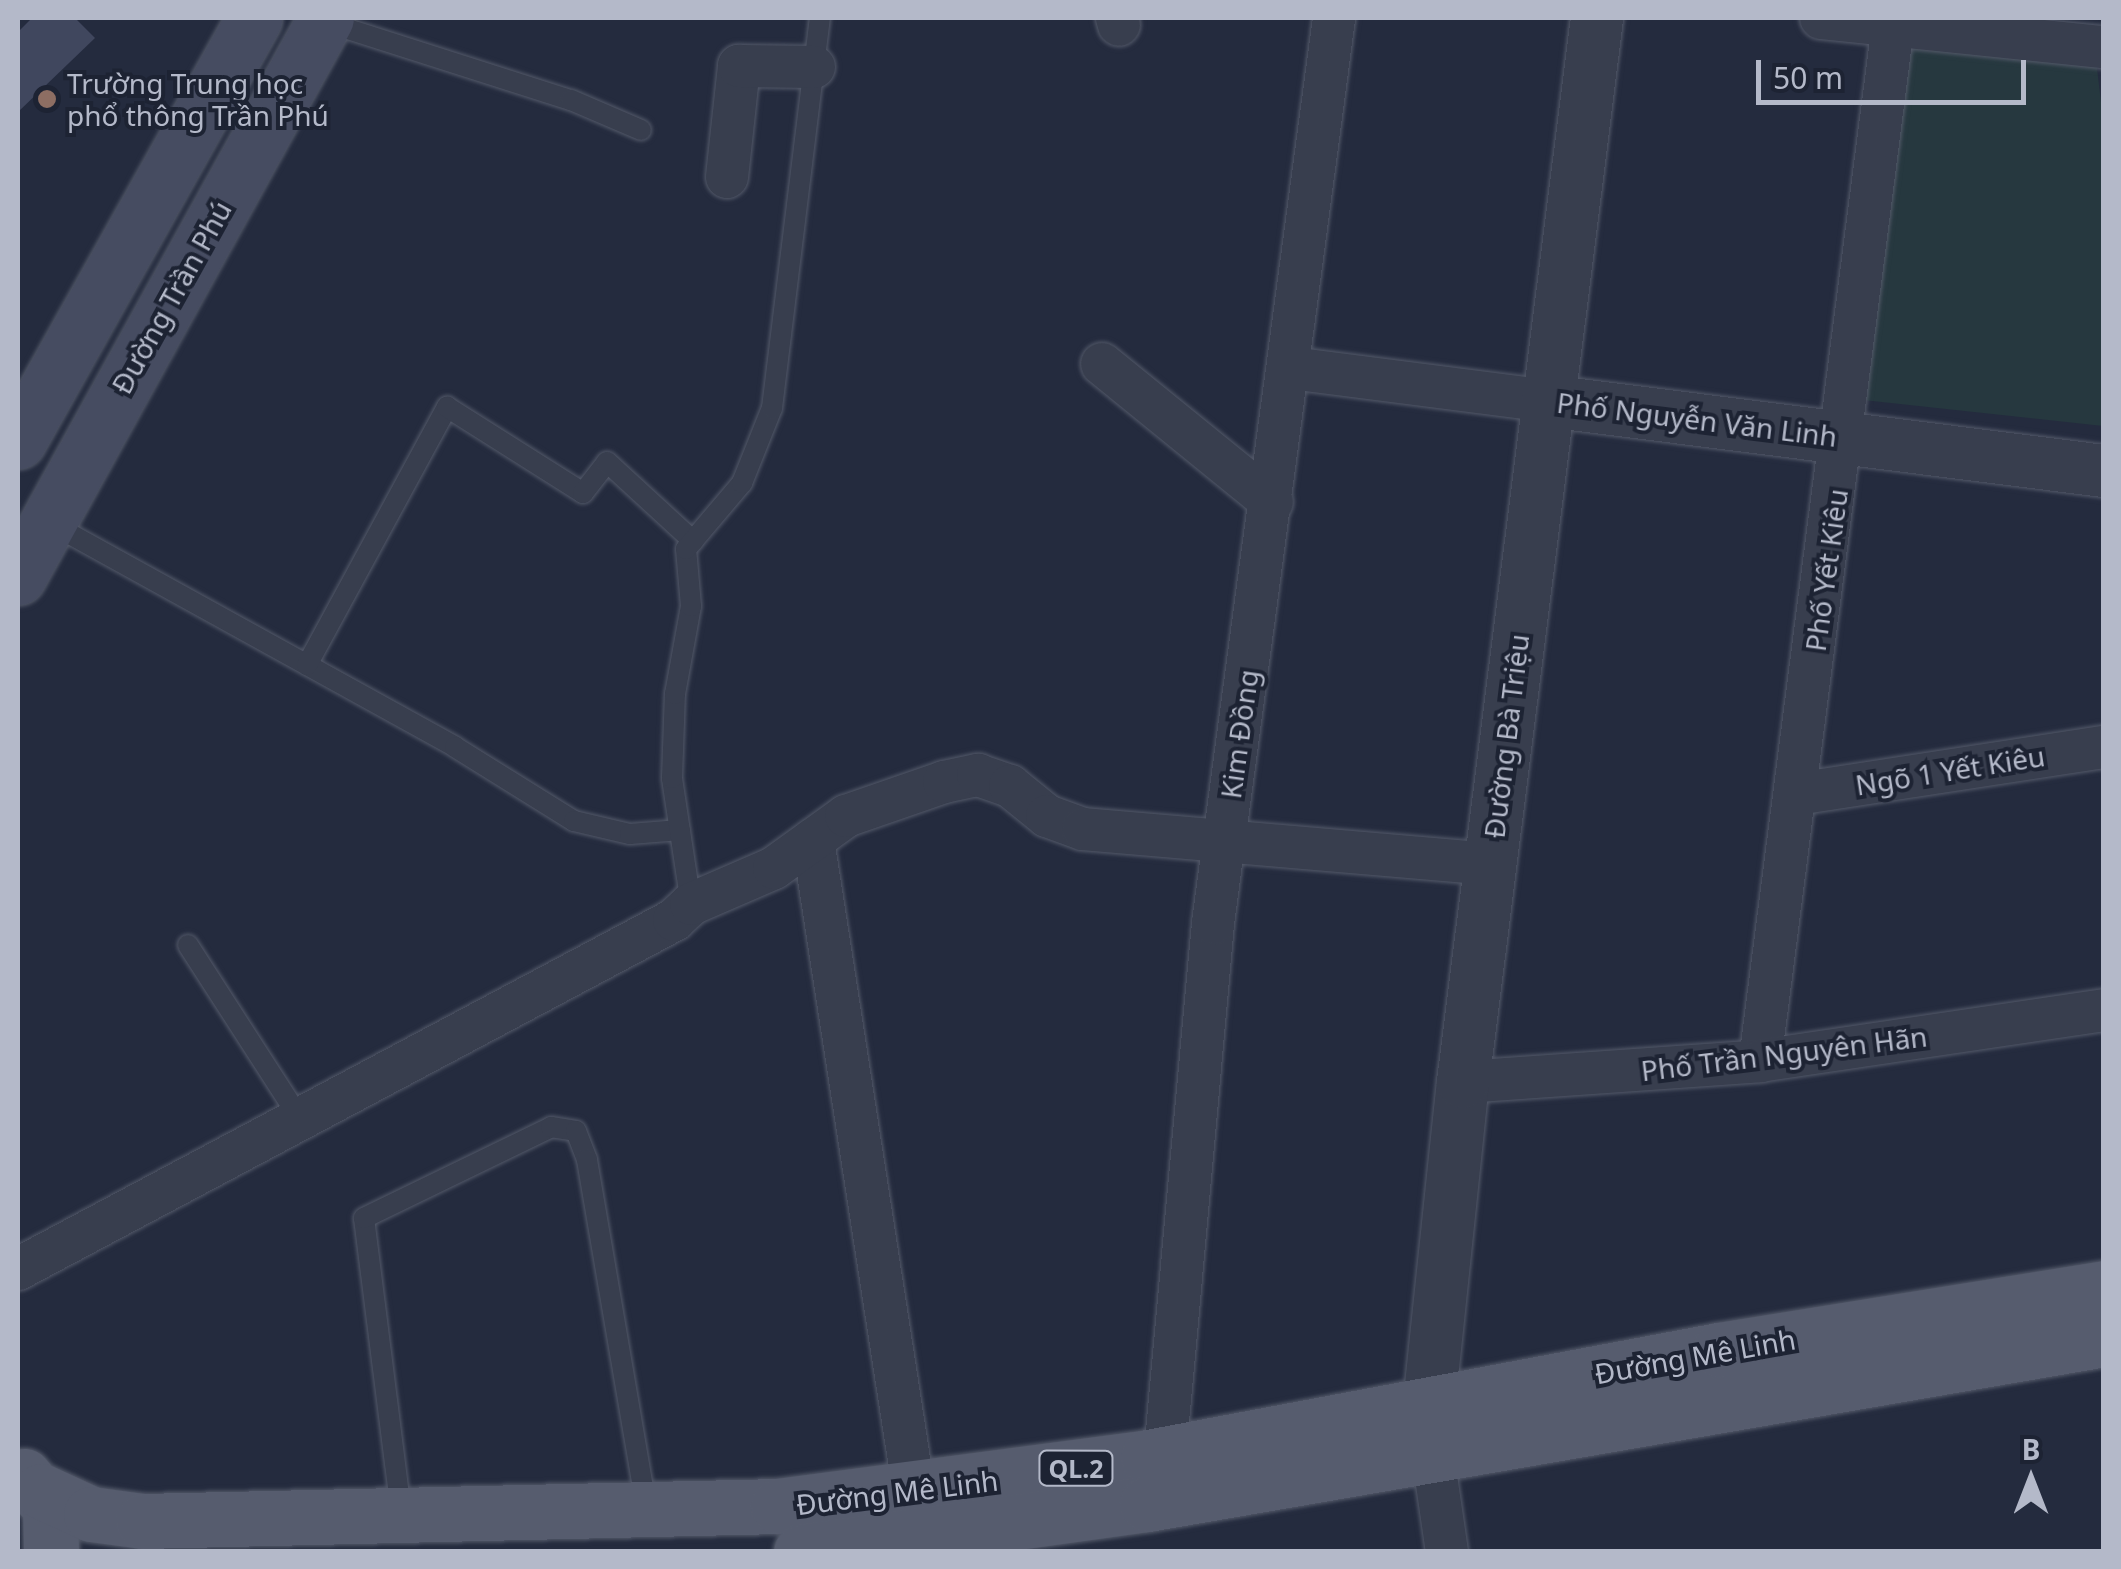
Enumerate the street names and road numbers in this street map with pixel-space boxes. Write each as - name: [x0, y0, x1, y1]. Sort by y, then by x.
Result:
- street label: Đường Trần Phú: [104, 195, 238, 399]
- street label: Phố Nguyễn Văn Linh: [1555, 385, 1839, 453]
- street label: Phố Yết Kiêu: [1798, 487, 1854, 653]
- street label: Đường Bà Triệu: [1477, 632, 1535, 840]
- street label: Kim Đồng: [1213, 667, 1265, 801]
- street label: Ngõ 1 Yết Kiêu: [1853, 738, 2047, 802]
- street label: Phố Trần Nguyên Hãn: [1639, 1019, 1929, 1087]
- street label: Đường Mê Linh: [1592, 1322, 1798, 1390]
- road number: QL.2: [1036, 1448, 1116, 1488]
- street label: Đường Mê Linh: [794, 1463, 1000, 1521]

